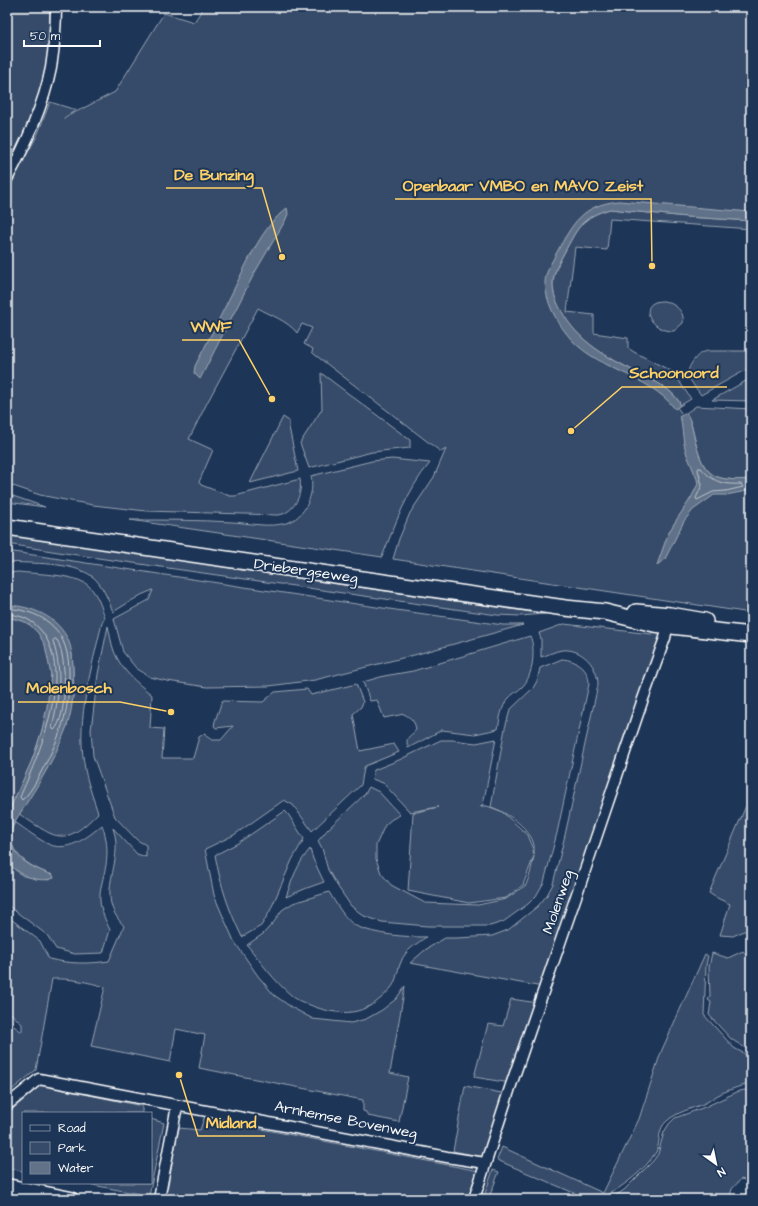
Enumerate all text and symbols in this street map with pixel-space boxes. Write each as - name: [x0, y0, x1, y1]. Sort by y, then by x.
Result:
- scale bar: [24, 22, 100, 48]
- text: 50 m: [30, 28, 61, 45]
- callout: De Bunzing: [166, 160, 262, 188]
- text: De Bunzing: [174, 164, 255, 188]
- callout: Openbaar VMBO en MAVO Zeist: [395, 171, 651, 199]
- text: Openbaar VMBO en MAVO Zeist: [403, 175, 644, 197]
- callout: WWF: [182, 312, 239, 340]
- text: WWF: [189, 316, 233, 338]
- callout: Schoonoord: [622, 359, 727, 387]
- text: Schoonoord: [628, 362, 719, 384]
- street label: Driebergseweg: [253, 553, 359, 590]
- callout: Molenbosch: [18, 674, 120, 702]
- text: Molenbosch: [26, 677, 113, 699]
- street label: Molenweg: [537, 867, 580, 937]
- street label: Arnhemse Bovenweg: [273, 1096, 419, 1145]
- callout: Midland: [198, 1108, 265, 1136]
- legend: [22, 1112, 152, 1184]
- text: Midland: [206, 1112, 257, 1134]
- text: Road: [58, 1120, 86, 1137]
- text: Park: [58, 1140, 86, 1157]
- north arrow: [696, 1144, 736, 1184]
- text: Water: [58, 1160, 94, 1177]
- text: N: [714, 1164, 728, 1180]

